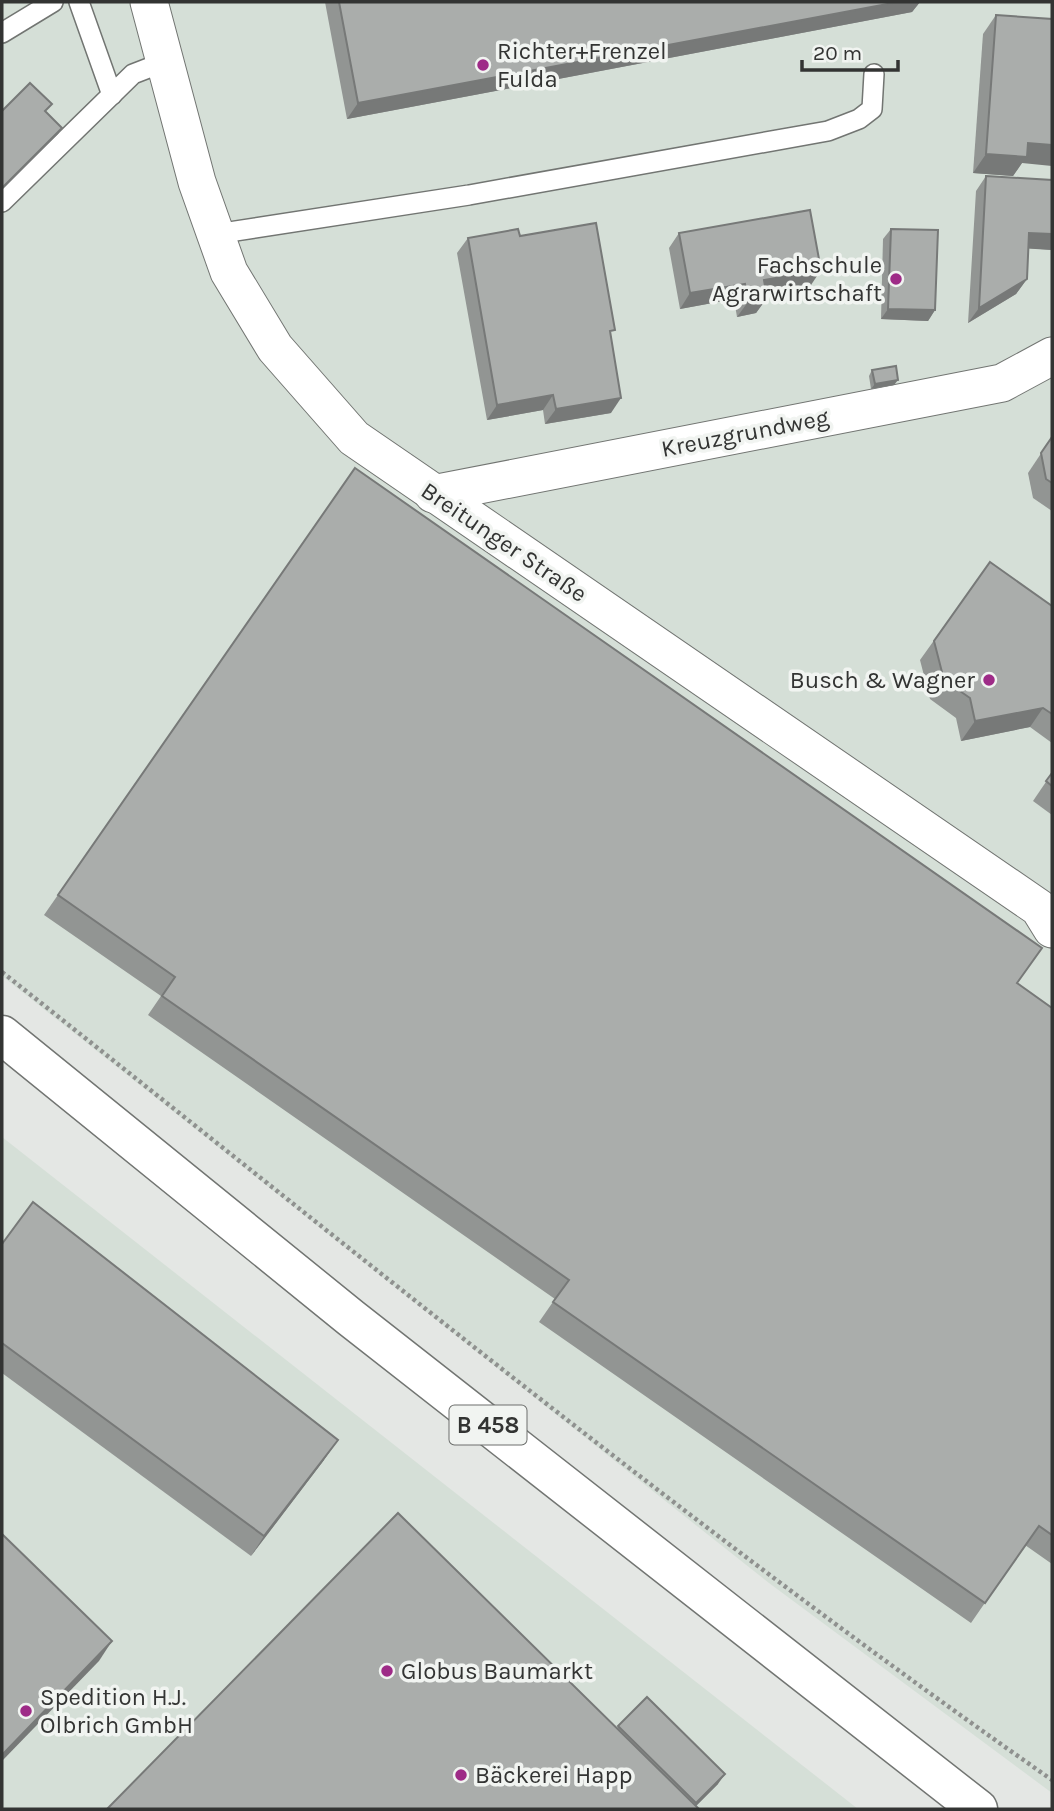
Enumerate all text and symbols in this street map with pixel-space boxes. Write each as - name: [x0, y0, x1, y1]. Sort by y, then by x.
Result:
- scale bar: [802, 28, 898, 72]
- place label: Richter+Frenzel Fulda: [497, 37, 667, 93]
- text: 20 m: [813, 41, 862, 65]
- marker: Richter+Frenzel Fulda: [475, 57, 491, 73]
- place label: Fachschule Agrarwirtschaft: [712, 251, 882, 307]
- marker: Fachschule Agrarwirtschaft: [888, 271, 904, 287]
- street label: Kreuzgrundweg: [659, 403, 832, 463]
- street label: Breitunger Straße: [416, 476, 592, 608]
- place label: Busch & Wagner: [790, 666, 975, 694]
- marker: Busch & Wagner: [981, 672, 997, 688]
- road number: B 458: [449, 1406, 526, 1444]
- place label: Globus Baumarkt: [401, 1657, 593, 1685]
- marker: Globus Baumarkt: [379, 1663, 395, 1679]
- place label: Spedition H.J. Olbrich GmbH: [40, 1683, 193, 1739]
- marker: Spedition H.J. Olbrich GmbH: [18, 1703, 34, 1719]
- place label: Bäckerei Happ: [475, 1761, 633, 1789]
- marker: Bäckerei Happ: [453, 1767, 469, 1783]

